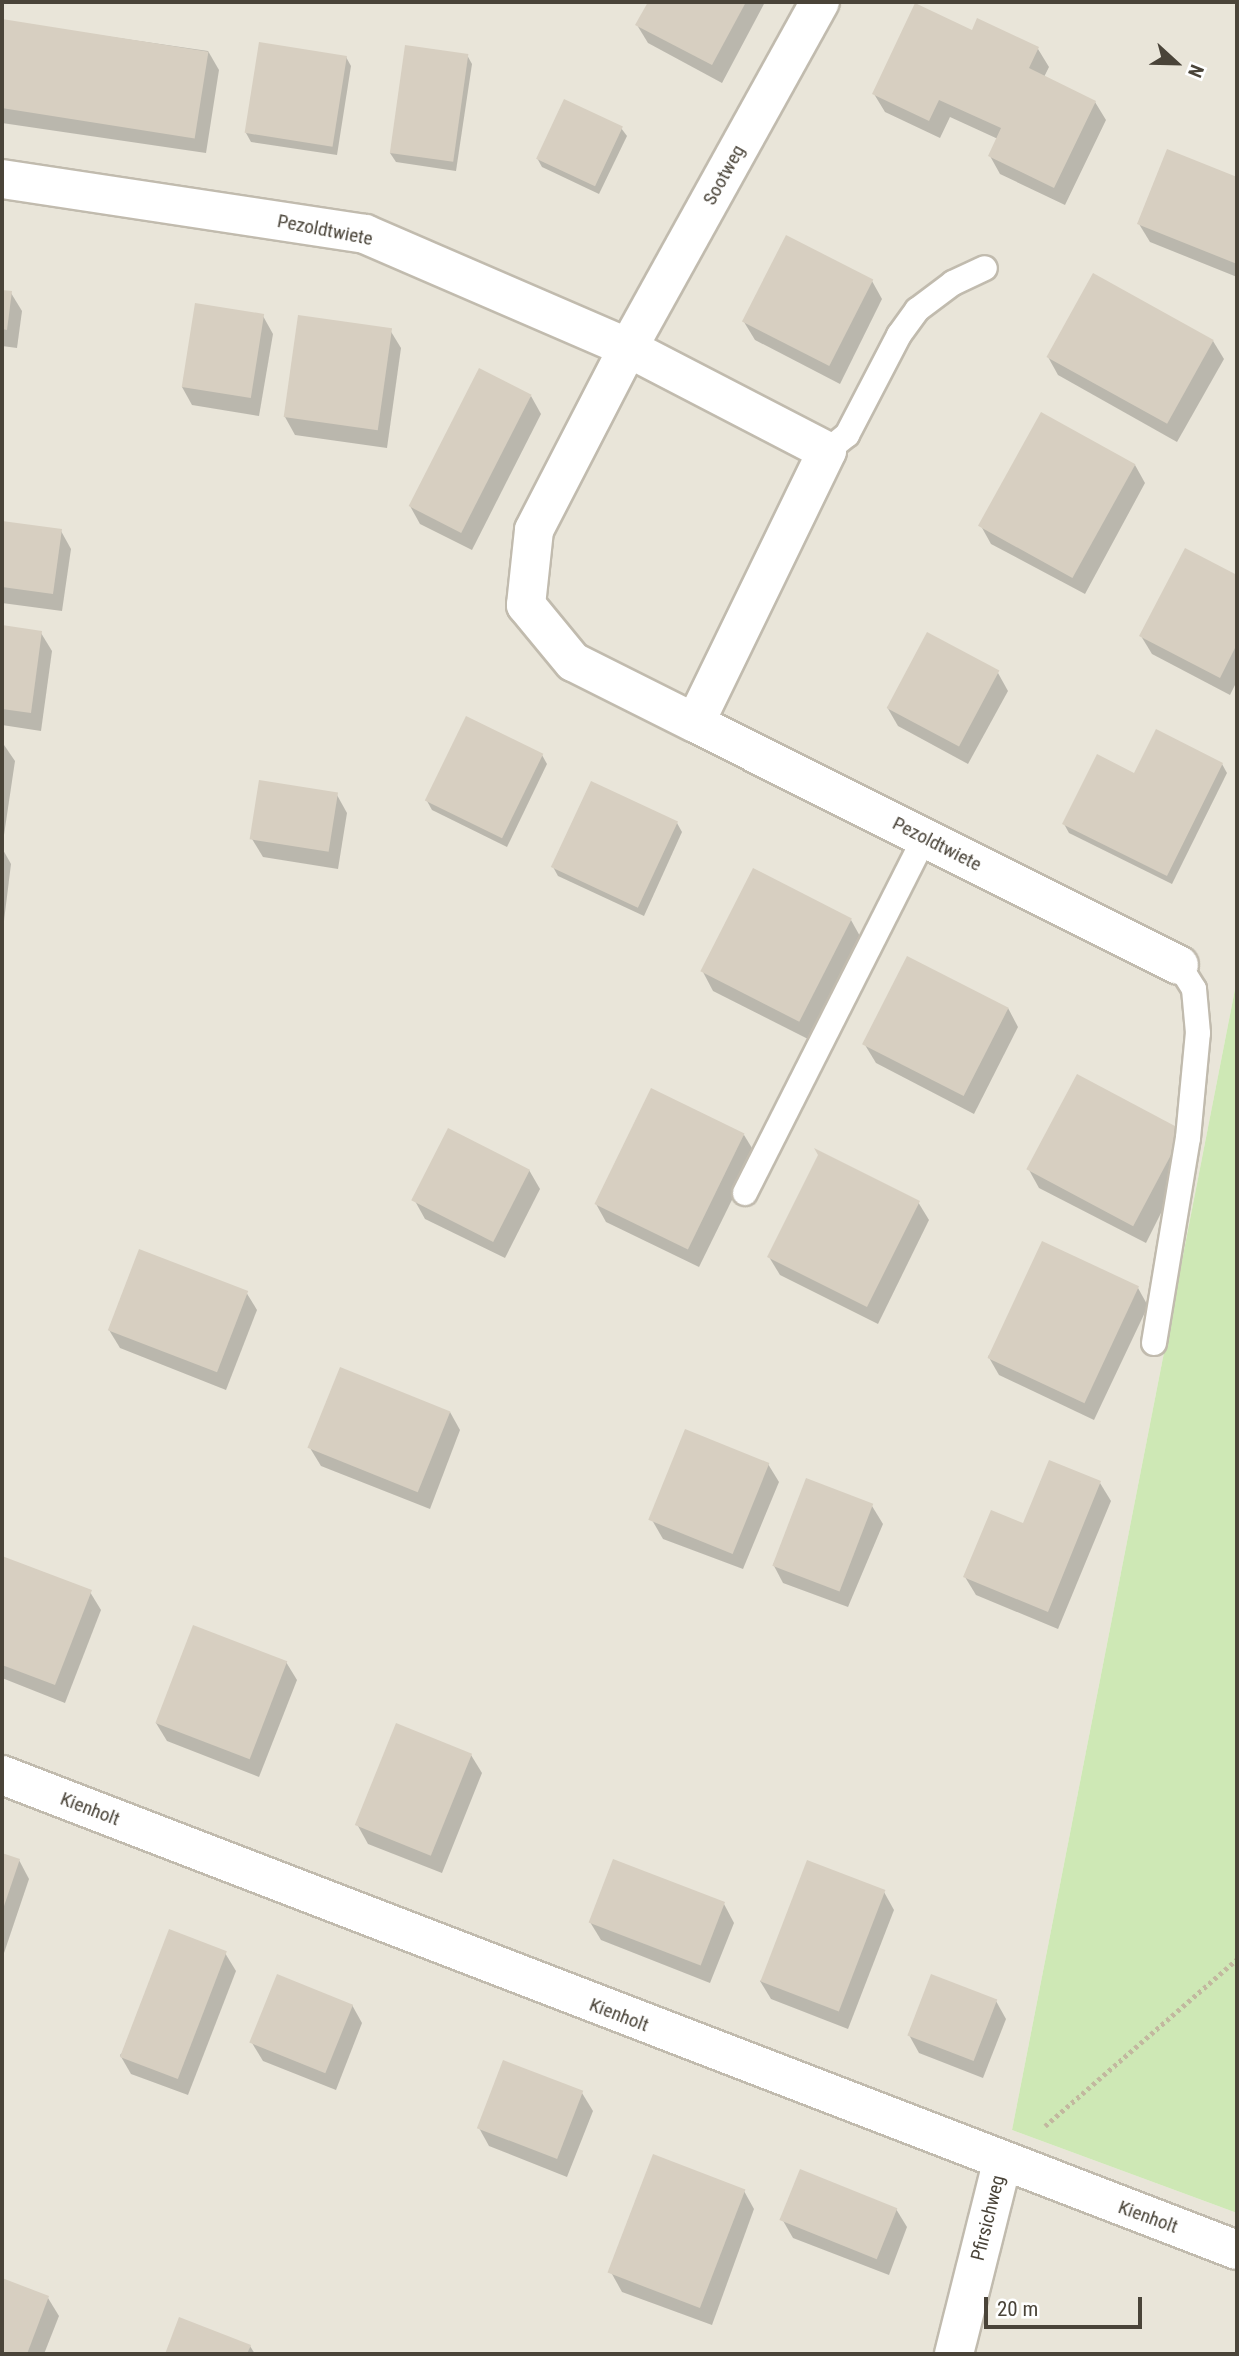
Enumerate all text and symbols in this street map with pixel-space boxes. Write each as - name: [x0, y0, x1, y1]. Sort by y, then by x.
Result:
- north arrow: [1141, 28, 1211, 98]
- text: N: [1183, 61, 1209, 81]
- street label: Sootweg: [698, 141, 750, 209]
- street label: Pezoldtwiete: [275, 210, 375, 250]
- street label: Pezoldtwiete: [889, 812, 985, 876]
- street label: Kienholt: [57, 1787, 123, 1831]
- street label: Kienholt: [586, 1993, 652, 2037]
- street label: Pfirsichweg: [966, 2173, 1010, 2263]
- street label: Kienholt: [1115, 2196, 1181, 2238]
- scale bar: [987, 2282, 1144, 2326]
- text: 20 m: [997, 2297, 1038, 2321]

